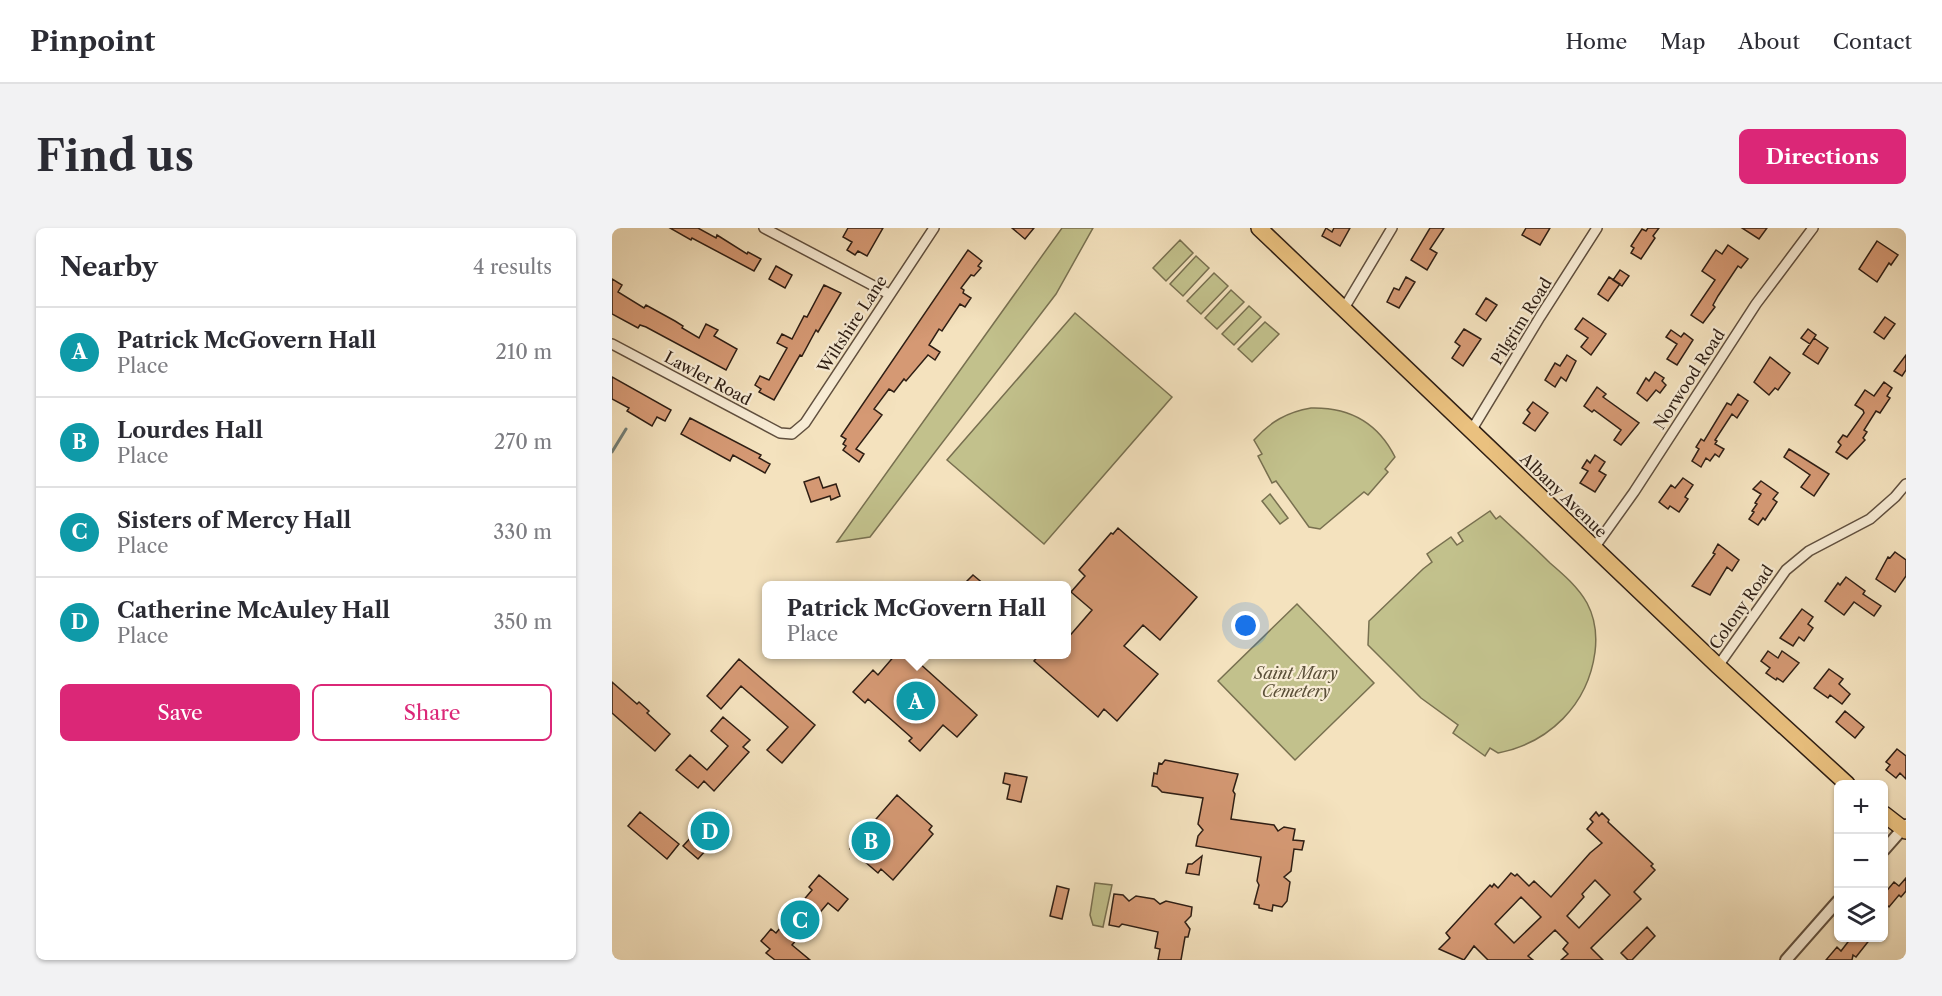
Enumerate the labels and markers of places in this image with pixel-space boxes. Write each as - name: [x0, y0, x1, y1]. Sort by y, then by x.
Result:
- pin: A: [896, 678, 936, 724]
- pin: D: [690, 808, 730, 854]
- pin: B: [852, 818, 890, 864]
- pin: C: [780, 898, 819, 942]

